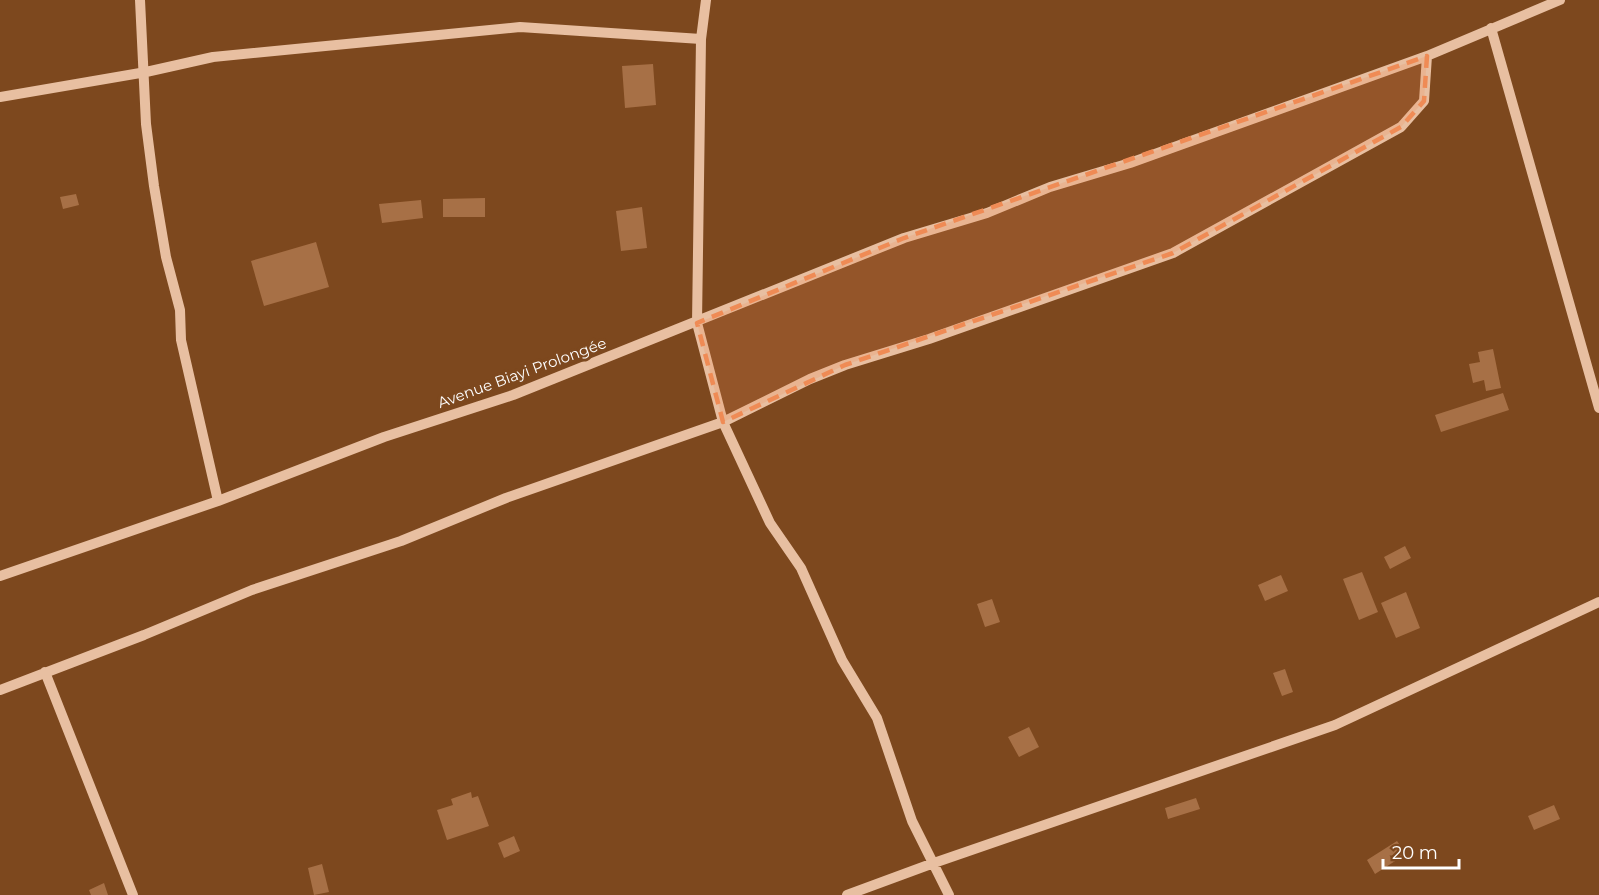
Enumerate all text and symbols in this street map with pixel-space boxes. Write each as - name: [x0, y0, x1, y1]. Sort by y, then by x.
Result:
- street label: Avenue Biayi Prolongée: [435, 333, 609, 412]
- scale bar: [1383, 832, 1460, 870]
- text: 20 m: [1392, 842, 1438, 864]

